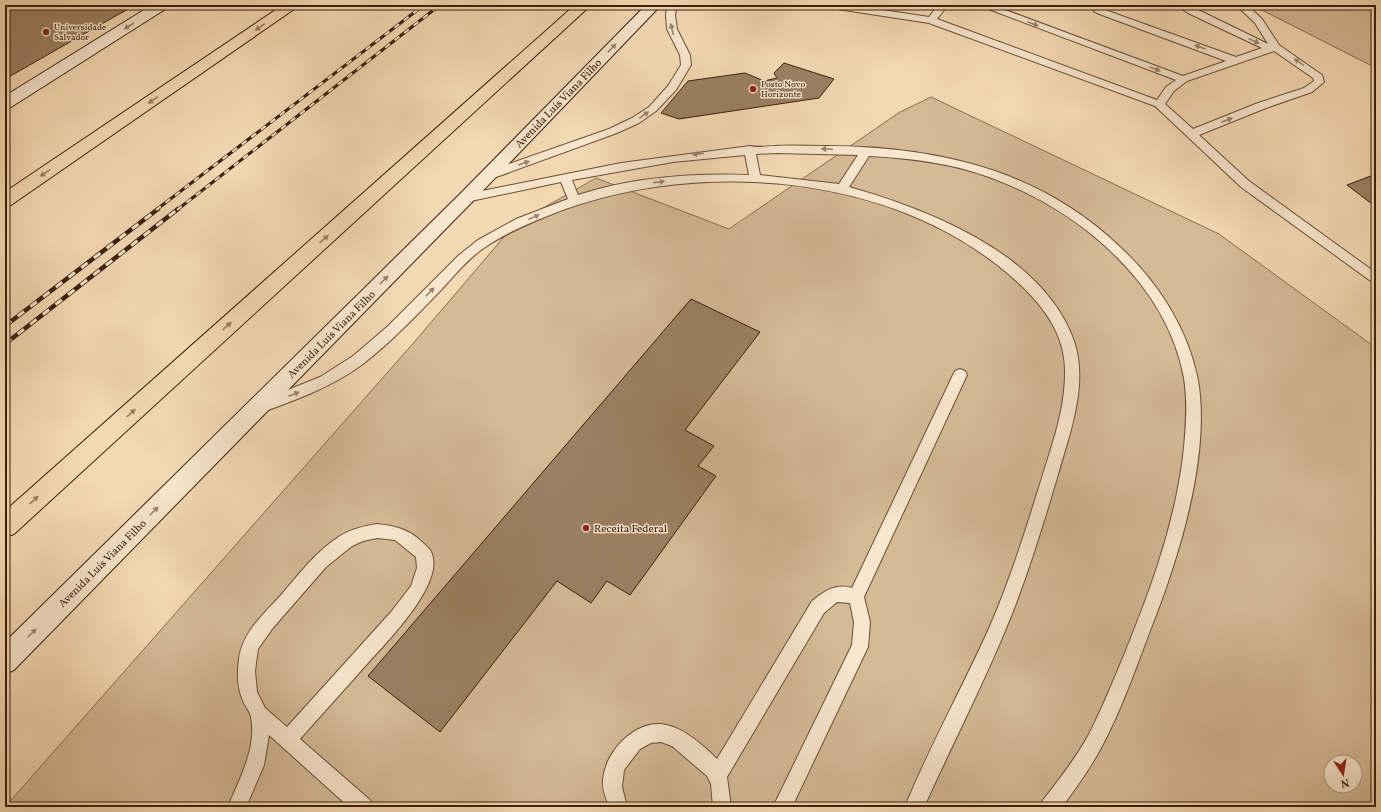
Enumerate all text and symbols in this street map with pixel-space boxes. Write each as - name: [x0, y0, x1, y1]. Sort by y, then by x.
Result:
- place label: Universidade Salvador: [54, 21, 106, 44]
- one-way arrow: [1027, 21, 1039, 27]
- one-way arrow: [123, 22, 134, 30]
- one-way arrow: [255, 23, 266, 31]
- one-way arrow: [669, 23, 675, 35]
- marker: Universidade Salvador: [41, 27, 51, 37]
- one-way arrow: [1248, 38, 1259, 44]
- one-way arrow: [607, 43, 617, 53]
- one-way arrow: [1194, 44, 1206, 50]
- street label: Avenida Luís Viana Filho: [512, 56, 606, 152]
- one-way arrow: [1293, 58, 1304, 66]
- one-way arrow: [1149, 66, 1161, 72]
- place label: Posto Novo Horizonte: [761, 78, 805, 101]
- marker: Posto Novo Horizonte: [748, 84, 758, 94]
- one-way arrow: [148, 96, 158, 104]
- one-way arrow: [639, 111, 650, 119]
- one-way arrow: [1221, 116, 1233, 122]
- one-way arrow: [821, 146, 833, 153]
- one-way arrow: [692, 151, 704, 158]
- one-way arrow: [518, 160, 530, 166]
- one-way arrow: [40, 169, 51, 177]
- one-way arrow: [653, 179, 665, 185]
- one-way arrow: [528, 213, 540, 220]
- one-way arrow: [319, 234, 329, 244]
- one-way arrow: [379, 275, 389, 285]
- one-way arrow: [425, 287, 435, 297]
- street label: Avenida Luís Viana Filho: [285, 288, 380, 382]
- one-way arrow: [222, 321, 232, 331]
- one-way arrow: [288, 390, 300, 396]
- one-way arrow: [126, 409, 135, 418]
- one-way arrow: [29, 495, 39, 505]
- one-way arrow: [149, 506, 159, 516]
- street label: Avenida Luís Viana Filho: [56, 517, 151, 611]
- place label: Receita Federal: [594, 522, 667, 537]
- marker: Receita Federal: [581, 523, 591, 533]
- one-way arrow: [27, 628, 37, 638]
- north arrow: [1323, 754, 1363, 794]
- text: N: [1339, 774, 1350, 790]

